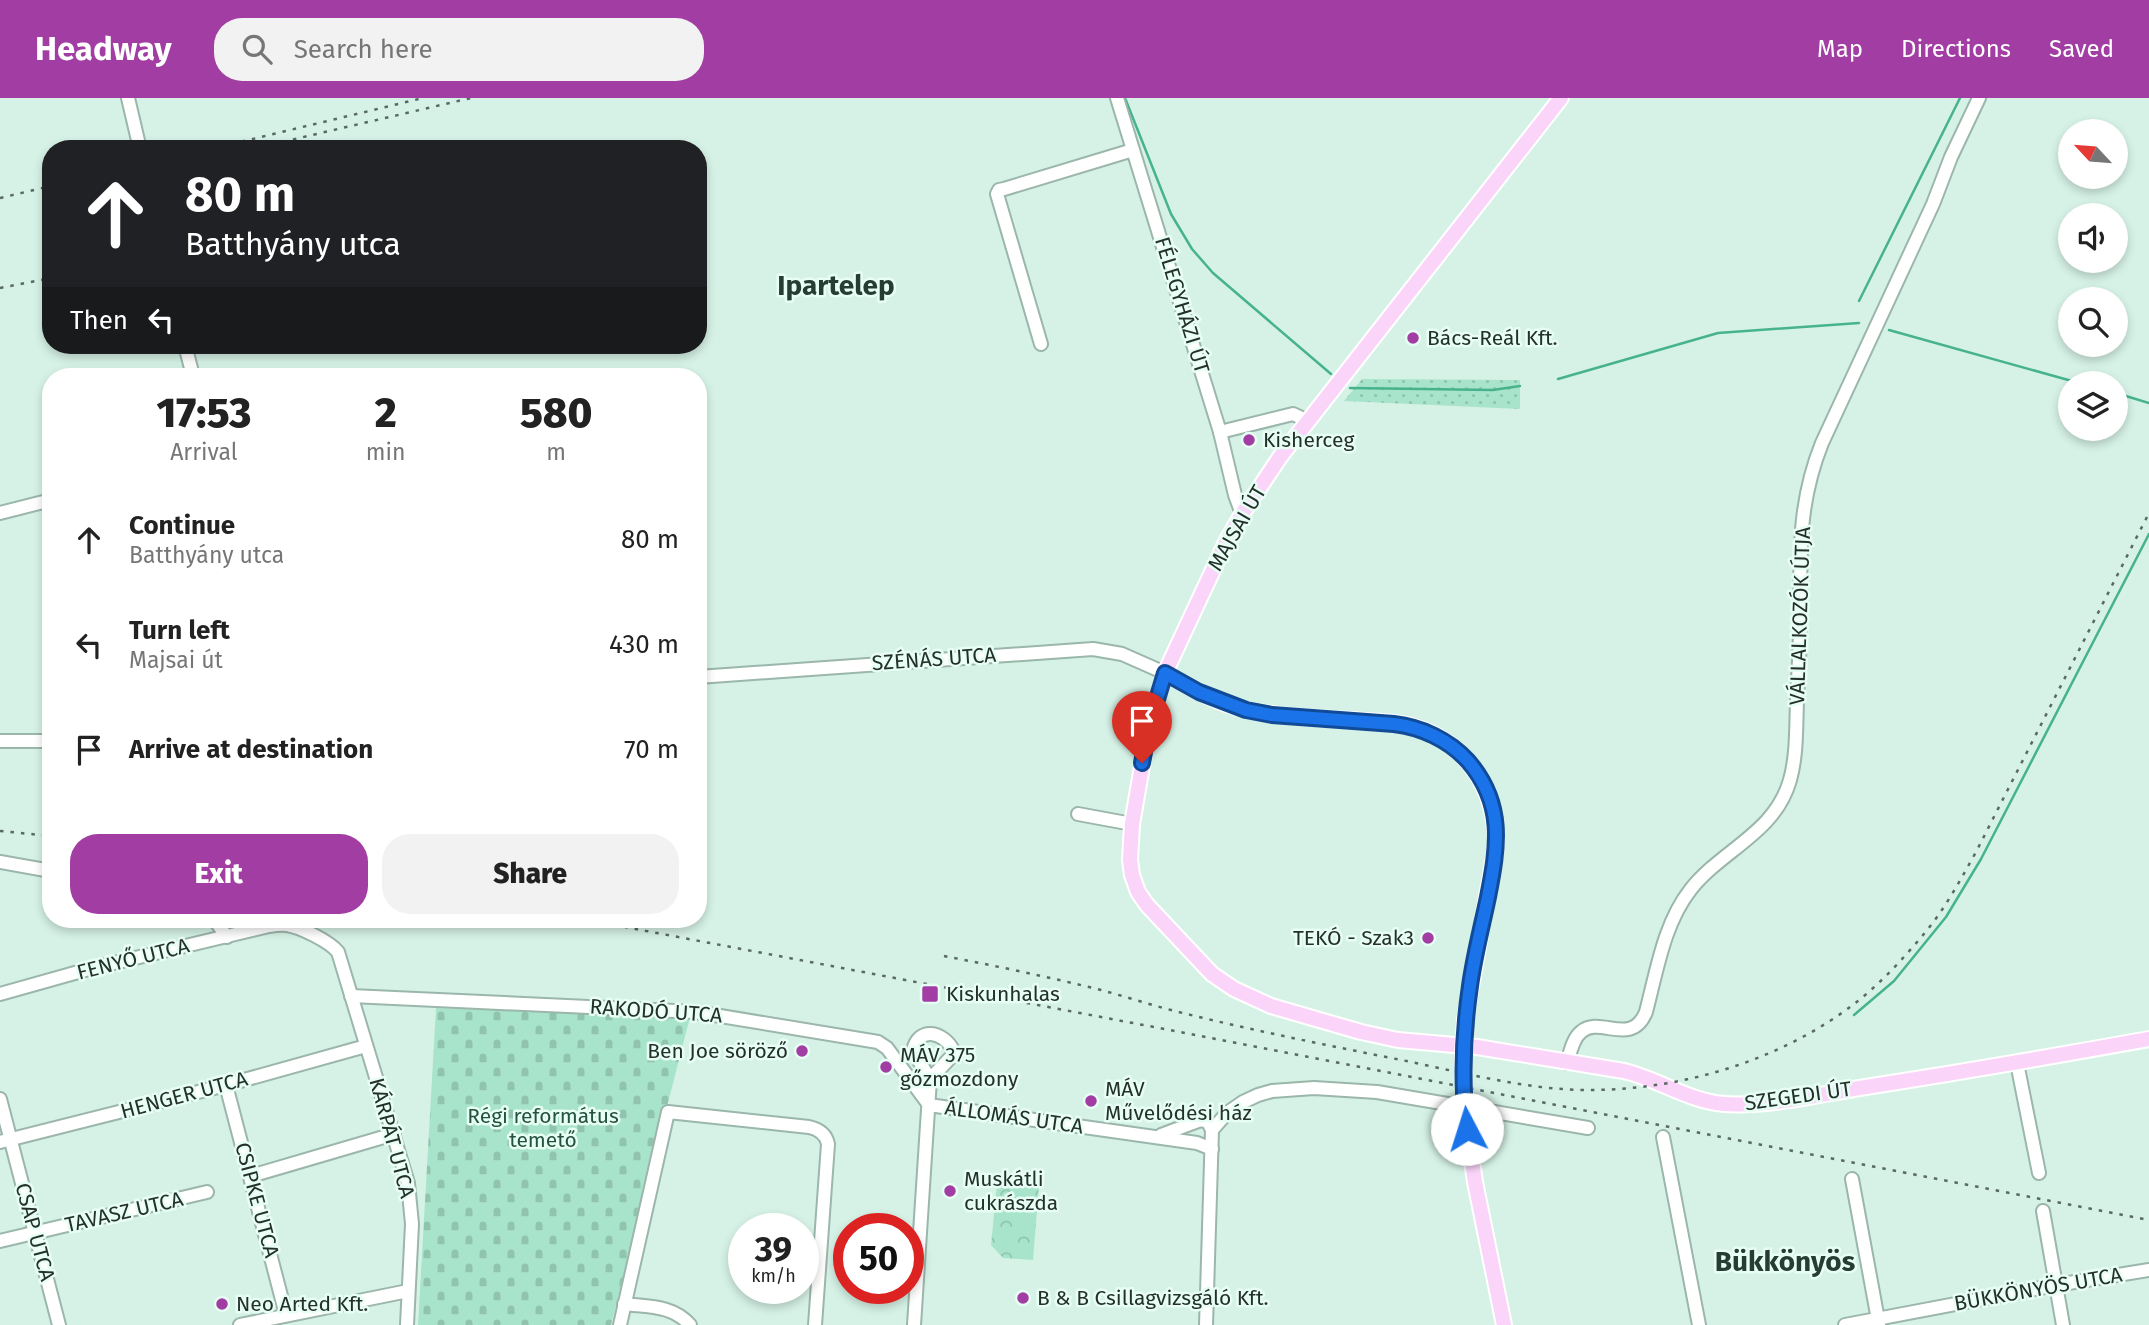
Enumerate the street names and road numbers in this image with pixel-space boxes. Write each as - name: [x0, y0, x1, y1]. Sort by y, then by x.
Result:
- street label: FÉLEGYHÁZI ÚT: [1149, 234, 1215, 376]
- street label: MAJSAI ÚT: [1202, 480, 1272, 575]
- street label: VÁLLALKOZÓK ÚTJA: [1784, 526, 1816, 706]
- street label: SZÉNÁS UTCA: [871, 642, 997, 676]
- street label: FENYŐ UTCA: [74, 933, 192, 985]
- street label: RAKODÓ UTCA: [589, 993, 723, 1029]
- street label: HENGER UTCA: [118, 1066, 250, 1124]
- street label: KÁRPÁT UTCA: [363, 1075, 421, 1201]
- street label: SZEGEDI ÚT: [1743, 1076, 1853, 1116]
- street label: ÁLLOMÁS UTCA: [943, 1094, 1085, 1140]
- street label: CSIPKE UTCA: [229, 1139, 285, 1261]
- street label: CSAP UTCA: [9, 1180, 61, 1284]
- street label: TAVASZ UTCA: [62, 1186, 186, 1238]
- street label: BÜKKÖNYÖS UTCA: [1952, 1261, 2124, 1317]

